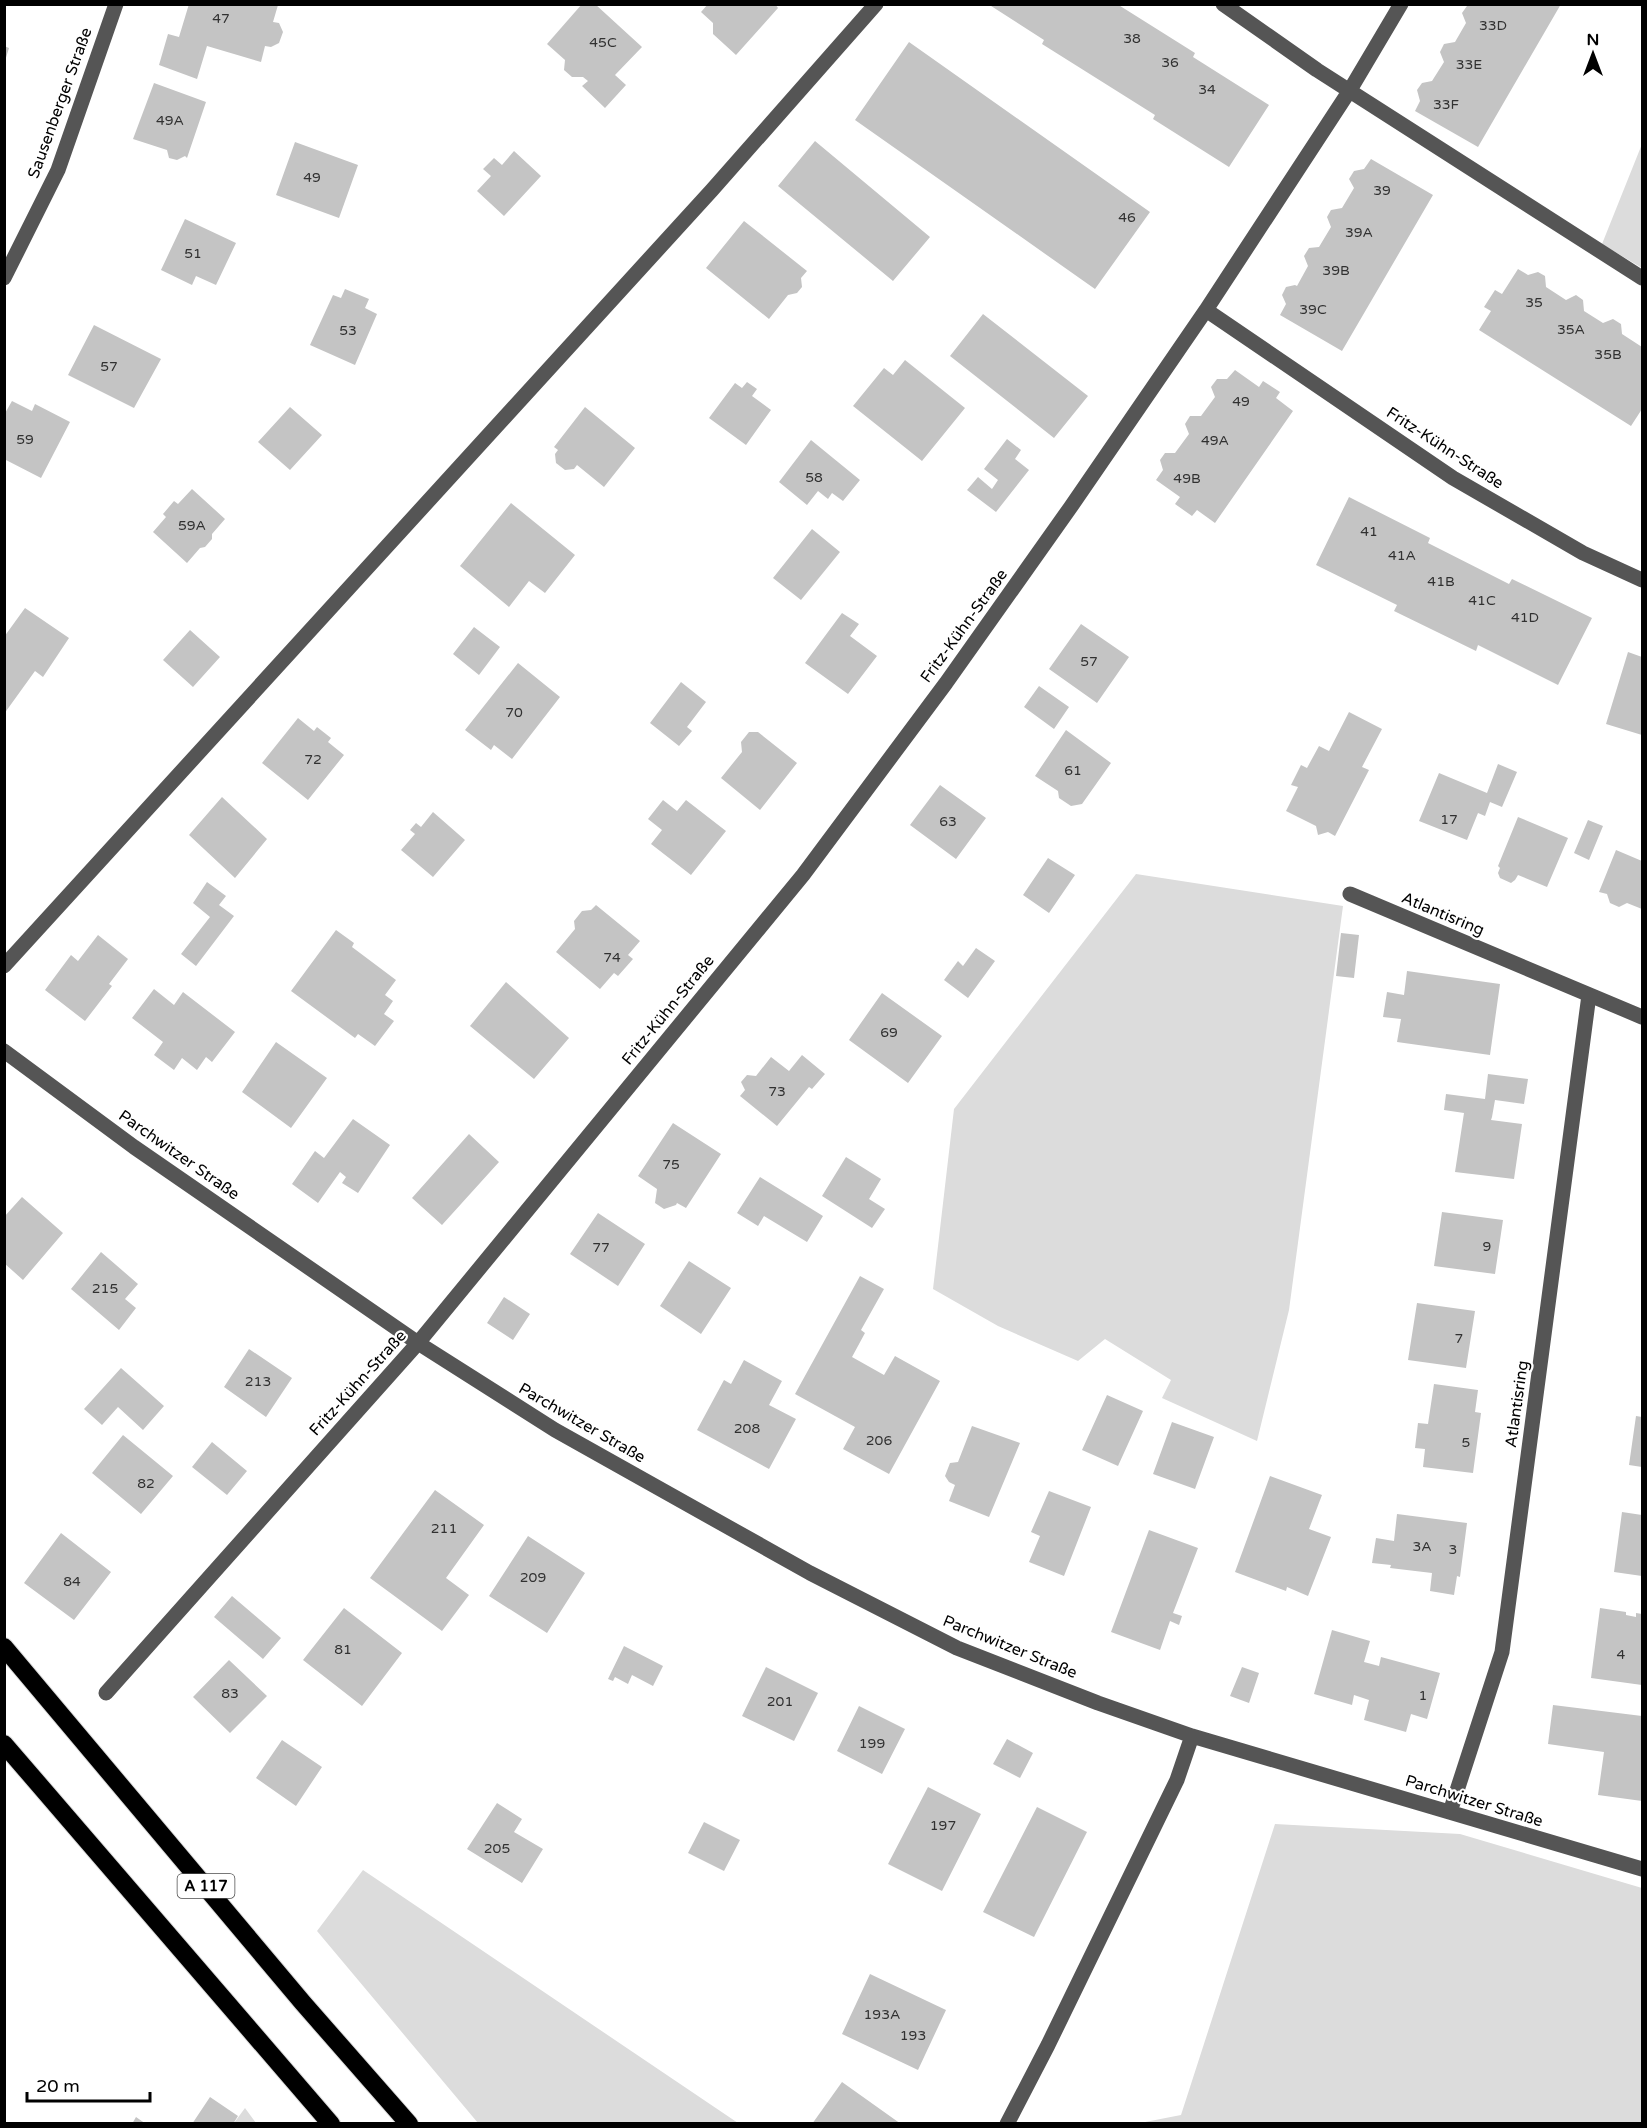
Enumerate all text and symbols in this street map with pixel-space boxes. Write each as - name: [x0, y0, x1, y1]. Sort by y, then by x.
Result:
- house number: 47: [212, 10, 230, 27]
- house number: 33D: [1479, 17, 1507, 34]
- north arrow: [1563, 24, 1623, 84]
- street label: Sausenberger Straße: [23, 25, 97, 181]
- house number: 38: [1123, 30, 1141, 47]
- text: N: [1587, 30, 1599, 50]
- house number: 45C: [589, 34, 617, 51]
- house number: 36: [1161, 54, 1179, 71]
- house number: 33E: [1456, 56, 1482, 73]
- house number: 34: [1198, 81, 1216, 98]
- house number: 33F: [1433, 96, 1460, 113]
- house number: 49A: [156, 112, 184, 129]
- house number: 49: [303, 169, 321, 186]
- house number: 39: [1373, 182, 1391, 199]
- house number: 46: [1118, 209, 1136, 226]
- house number: 39A: [1345, 224, 1373, 241]
- house number: 51: [184, 245, 202, 262]
- house number: 39B: [1322, 262, 1350, 279]
- house number: 35: [1525, 294, 1543, 311]
- house number: 39C: [1299, 301, 1327, 318]
- house number: 35A: [1557, 321, 1585, 338]
- house number: 53: [339, 322, 357, 339]
- house number: 35B: [1594, 346, 1622, 363]
- house number: 57: [100, 358, 118, 375]
- house number: 49: [1232, 393, 1250, 410]
- street label: Fritz-Kühn-Straße: [1383, 403, 1507, 493]
- house number: 59: [16, 431, 34, 448]
- house number: 49A: [1201, 432, 1229, 449]
- house number: 58: [805, 469, 823, 486]
- house number: 49B: [1173, 470, 1201, 487]
- house number: 59A: [178, 517, 206, 534]
- house number: 41: [1360, 523, 1378, 540]
- house number: 41A: [1388, 547, 1416, 564]
- street label: Fritz-Kühn-Straße: [916, 565, 1012, 687]
- house number: 41B: [1427, 573, 1455, 590]
- house number: 41C: [1468, 592, 1496, 609]
- house number: 41D: [1511, 609, 1539, 626]
- house number: 57: [1080, 653, 1098, 670]
- house number: 70: [505, 704, 523, 721]
- house number: 72: [304, 751, 322, 768]
- house number: 61: [1064, 762, 1082, 779]
- house number: 17: [1440, 811, 1458, 828]
- house number: 63: [939, 813, 957, 830]
- street label: Atlantisring: [1399, 888, 1487, 940]
- house number: 74: [603, 949, 621, 966]
- street label: Fritz-Kühn-Straße: [618, 951, 718, 1069]
- house number: 69: [880, 1024, 898, 1041]
- house number: 73: [768, 1083, 786, 1100]
- street label: Parchwitzer Straße: [115, 1106, 243, 1204]
- house number: 75: [662, 1156, 680, 1173]
- house number: 9: [1483, 1238, 1491, 1255]
- house number: 77: [592, 1239, 610, 1256]
- house number: 215: [92, 1280, 118, 1297]
- street label: Fritz-Kühn-Straße: [305, 1326, 411, 1440]
- house number: 7: [1455, 1330, 1463, 1347]
- street label: Atlantisring: [1501, 1359, 1533, 1449]
- house number: 213: [245, 1373, 271, 1390]
- street label: Parchwitzer Straße: [515, 1379, 649, 1467]
- house number: 208: [734, 1420, 760, 1437]
- house number: 206: [866, 1432, 892, 1449]
- house number: 5: [1462, 1434, 1470, 1451]
- house number: 82: [137, 1475, 155, 1492]
- house number: 211: [431, 1520, 457, 1537]
- house number: 3A: [1412, 1538, 1432, 1555]
- house number: 3: [1449, 1541, 1457, 1558]
- house number: 209: [520, 1569, 546, 1586]
- house number: 84: [63, 1573, 81, 1590]
- street label: Parchwitzer Straße: [940, 1611, 1080, 1683]
- house number: 81: [334, 1641, 352, 1658]
- house number: 4: [1617, 1646, 1626, 1663]
- house number: 83: [221, 1685, 239, 1702]
- house number: 1: [1419, 1687, 1427, 1704]
- house number: 201: [767, 1693, 793, 1710]
- house number: 199: [859, 1735, 885, 1752]
- street label: Parchwitzer Straße: [1403, 1771, 1545, 1831]
- house number: 197: [930, 1817, 956, 1834]
- house number: 205: [484, 1840, 510, 1857]
- road number: A 117: [178, 1874, 234, 1898]
- house number: 193A: [864, 2006, 900, 2023]
- house number: 193: [900, 2027, 926, 2044]
- scale bar: [27, 2065, 150, 2103]
- text: 20 m: [36, 2075, 80, 2097]

